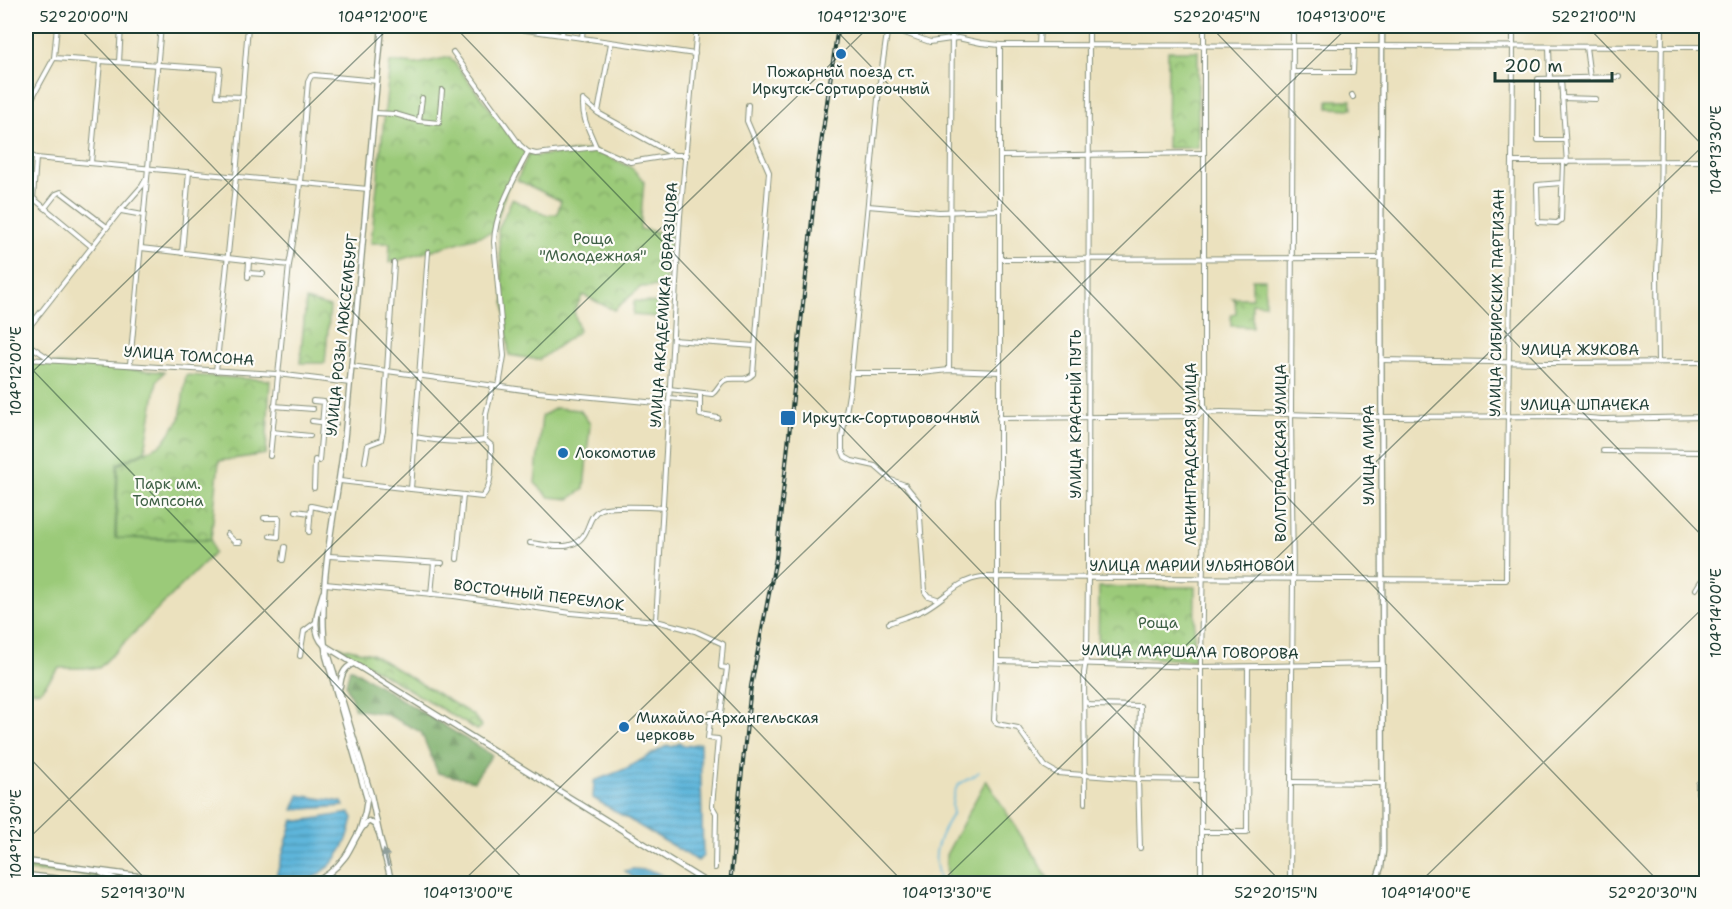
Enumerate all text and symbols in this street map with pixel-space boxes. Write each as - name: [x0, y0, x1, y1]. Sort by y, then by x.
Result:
- text: 52°20'00"N: [39, 7, 129, 27]
- text: 104°12'00"E: [338, 7, 428, 27]
- text: 104°12'30"E: [817, 7, 907, 27]
- text: 52°20'45"N: [1173, 7, 1261, 27]
- text: 104°13'00"E: [1296, 7, 1386, 27]
- text: 52°21'00"N: [1552, 7, 1636, 27]
- scale bar: [1495, 45, 1612, 83]
- marker: Пожарный поезд ст. Иркутск-Сортировочный: [834, 47, 848, 61]
- text: 200 m: [1504, 54, 1563, 78]
- place label: Пожарный поезд ст. Иркутск-Сортировочный: [752, 62, 930, 99]
- text: 104°13'30"E: [1706, 105, 1726, 195]
- street label: УЛИЦА АКАДЕМИКА ОБРАЗЦОВА: [645, 181, 683, 429]
- street label: УЛИЦА СИБИРСКИХ ПАРТИЗАН: [1485, 189, 1509, 417]
- park label: Роща "Молодежная": [539, 229, 647, 266]
- street label: УЛИЦА РОЗЫ ЛЮКСЕМБУРГ: [321, 233, 363, 437]
- text: 104°12'00"E: [6, 326, 26, 416]
- street label: УЛИЦА КРАСНЫЙ ПУТЬ: [1065, 329, 1086, 499]
- street label: УЛИЦА ЖУКОВА: [1521, 340, 1639, 360]
- street label: УЛИЦА ТОМСОНА: [123, 341, 255, 371]
- street label: ЛЕНИНГРАДСКАЯ УЛИЦА: [1181, 363, 1201, 545]
- street label: ВОЛГОГРАДСКАЯ УЛИЦА: [1271, 364, 1291, 542]
- street label: УЛИЦА ШПАЧЕКА: [1520, 395, 1650, 415]
- street label: УЛИЦА МИРА: [1359, 405, 1379, 505]
- place label: Иркутск-Сортировочный: [802, 408, 980, 428]
- marker: Иркутск-Сортировочный: [779, 409, 797, 427]
- place label: Локомотив: [575, 443, 656, 463]
- marker: Локомотив: [556, 446, 570, 460]
- park label: Парк им. Томпсона: [132, 474, 204, 511]
- street label: УЛИЦА МАРИИ УЛЬЯНОВОЙ: [1089, 555, 1295, 576]
- text: 104°14'00"E: [1706, 568, 1726, 658]
- street label: ВОСТОЧНЫЙ ПЕРЕУЛОК: [452, 574, 626, 615]
- park label: Роща: [1138, 613, 1179, 633]
- street label: УЛИЦА МАРШАЛА ГОВОРОВА: [1081, 640, 1299, 664]
- place label: Михайло-Архангельская церковь: [636, 708, 819, 745]
- marker: Михайло-Архангельская церковь: [617, 720, 631, 734]
- text: 104°12'30"E: [6, 789, 26, 879]
- one-way arrow: [380, 849, 390, 867]
- text: 52°19'30"N: [101, 883, 185, 903]
- text: 104°13'00"E: [423, 883, 513, 903]
- text: 104°13'30"E: [902, 883, 992, 903]
- text: 52°20'15"N: [1234, 883, 1318, 903]
- text: 104°14'00"E: [1381, 883, 1471, 903]
- text: 52°20'30"N: [1609, 883, 1698, 903]

